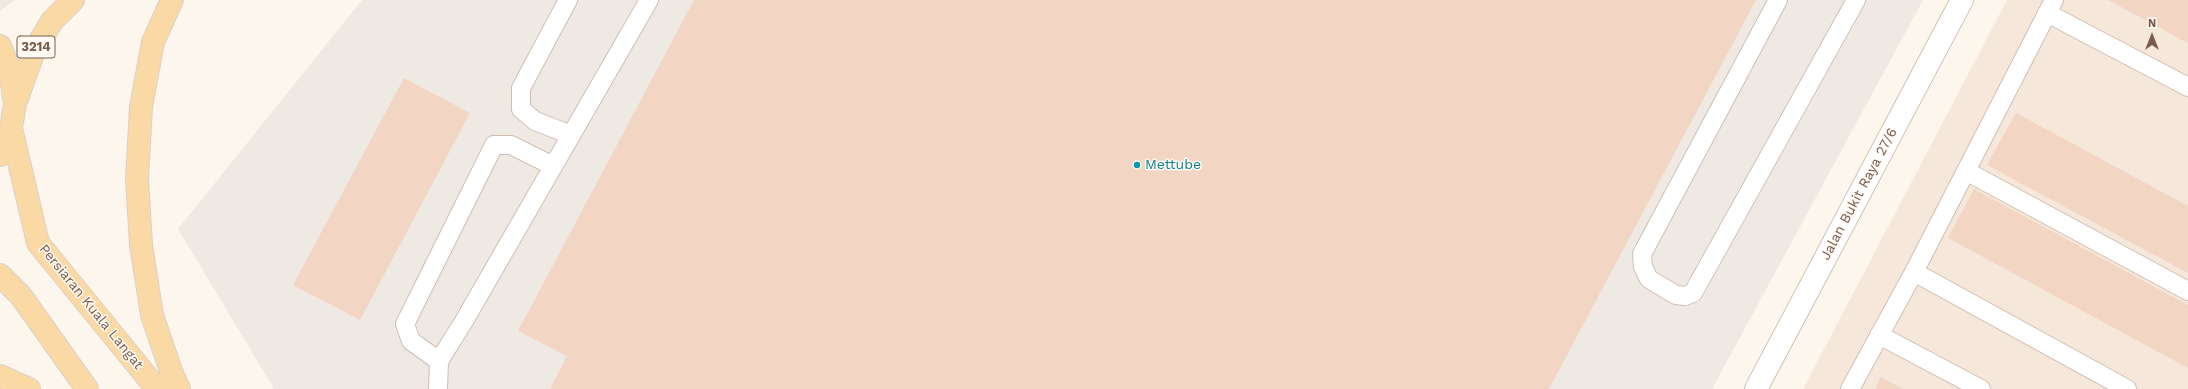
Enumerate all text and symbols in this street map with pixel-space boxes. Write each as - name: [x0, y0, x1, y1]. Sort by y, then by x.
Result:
- north arrow: [2132, 16, 2172, 56]
- text: N: [2148, 17, 2156, 30]
- road number: 3214: [17, 36, 55, 58]
- street label: Jalan Bukit Raya 27/6: [1817, 125, 1901, 263]
- place label: Mettube: [1145, 157, 1201, 173]
- marker: Mettube: [1132, 160, 1142, 170]
- street label: Persiaran Kuala Langat: [35, 241, 147, 373]

